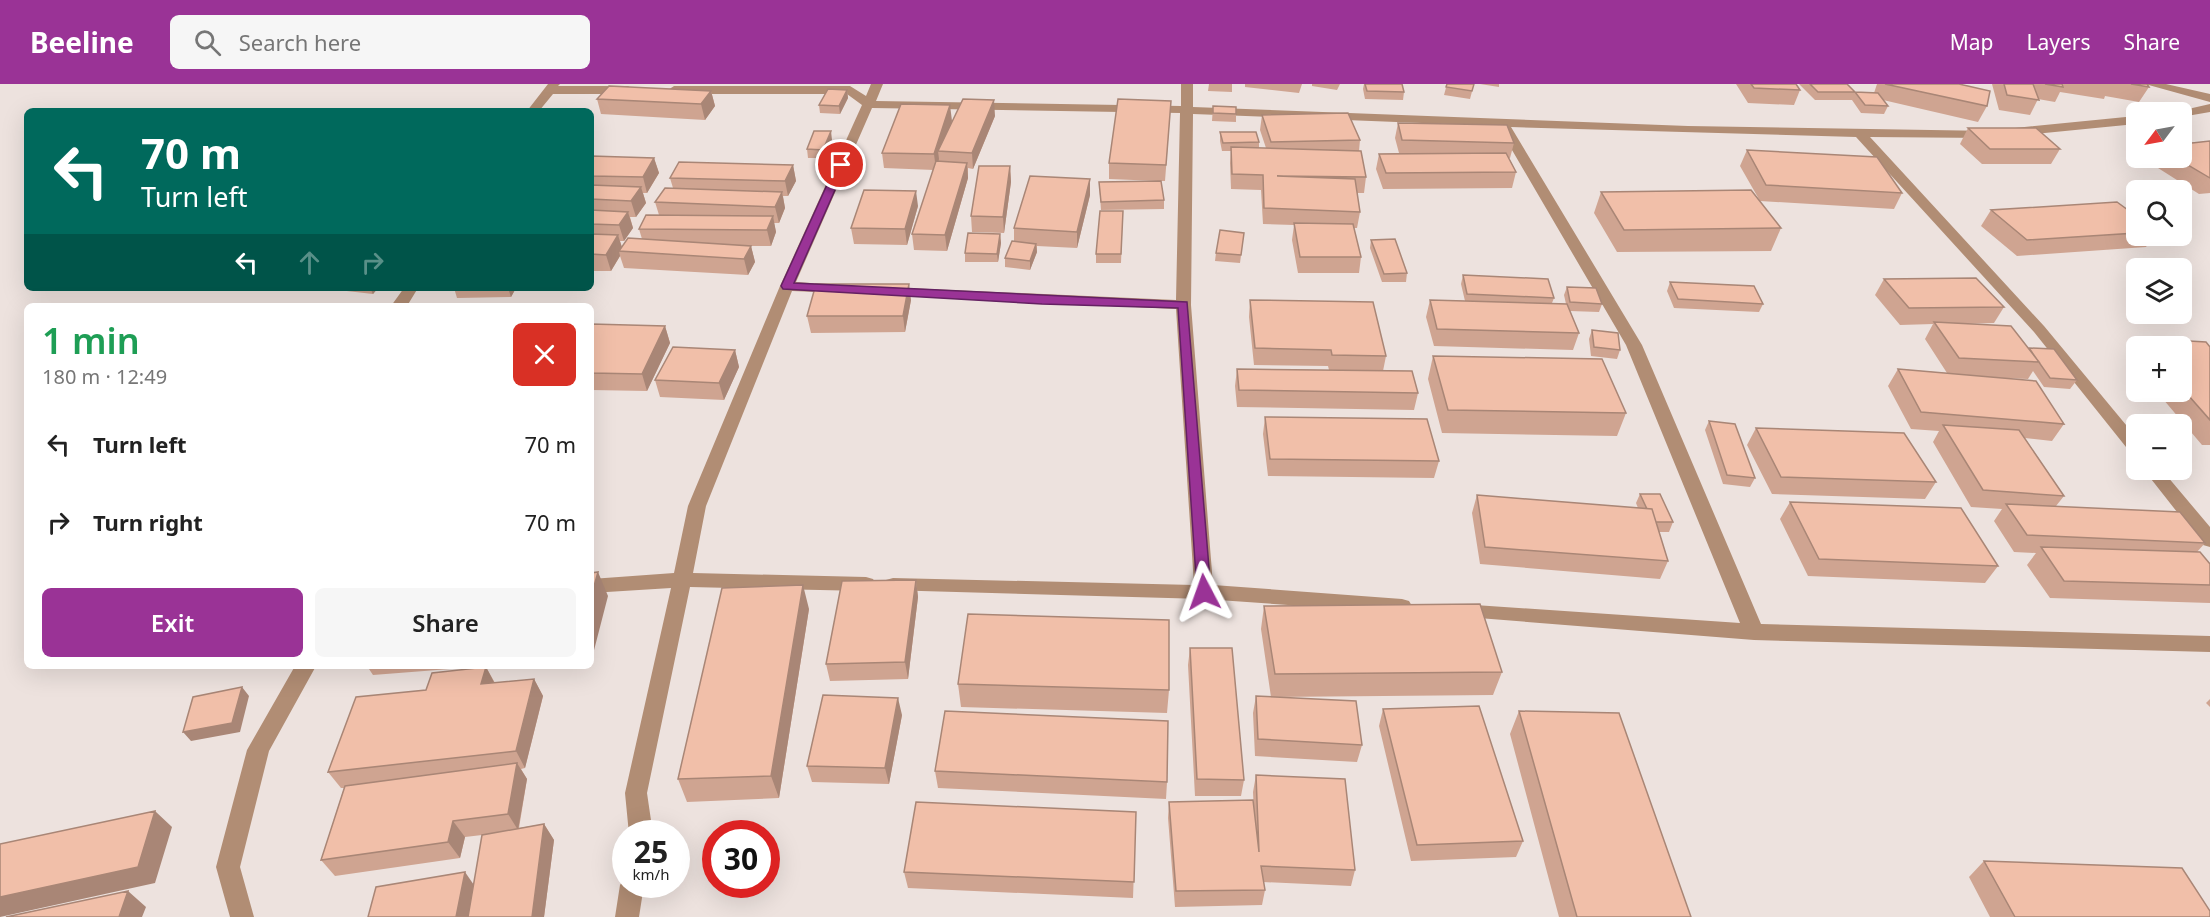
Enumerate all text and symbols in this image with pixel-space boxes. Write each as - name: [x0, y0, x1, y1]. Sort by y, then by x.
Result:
- search box: [170, 15, 590, 69]
- text: Beeline: [30, 23, 134, 61]
- icon: search: [191, 26, 224, 59]
- text: Search here: [239, 27, 361, 57]
- text: Map: [1950, 28, 1994, 56]
- text: Layers: [2027, 28, 2091, 56]
- text: Share: [2124, 28, 2180, 56]
- north arrow: [2126, 102, 2192, 168]
- map controls: [2126, 102, 2192, 480]
- text: 70 m: [141, 124, 241, 181]
- icon: left: [42, 132, 120, 210]
- pin: [815, 139, 866, 190]
- icon: arrive: [824, 148, 857, 181]
- text: Turn left: [141, 178, 247, 215]
- button: search: [2126, 180, 2192, 246]
- icon: left: [230, 246, 263, 279]
- icon: ahead: [293, 246, 326, 279]
- icon: right: [356, 246, 389, 279]
- button: layers: [2126, 258, 2192, 324]
- text: 1 min: [42, 316, 140, 365]
- button: close: [513, 323, 576, 386]
- button: +: [2126, 336, 2192, 402]
- text: 180 m · 12:49: [42, 363, 167, 390]
- button: −: [2126, 414, 2192, 480]
- icon: left: [42, 428, 75, 461]
- text: Turn left: [93, 429, 187, 459]
- text: 70 m: [525, 429, 576, 459]
- icon: right: [42, 506, 75, 539]
- text: Turn right: [93, 507, 203, 537]
- text: 70 m: [525, 507, 576, 537]
- position arrow: [1172, 560, 1236, 624]
- button: Exit: [42, 588, 303, 657]
- button: Share: [315, 588, 576, 657]
- speed limit sign: 30: [702, 820, 780, 898]
- text: 25: [634, 831, 668, 872]
- text: km/h: [633, 864, 669, 884]

